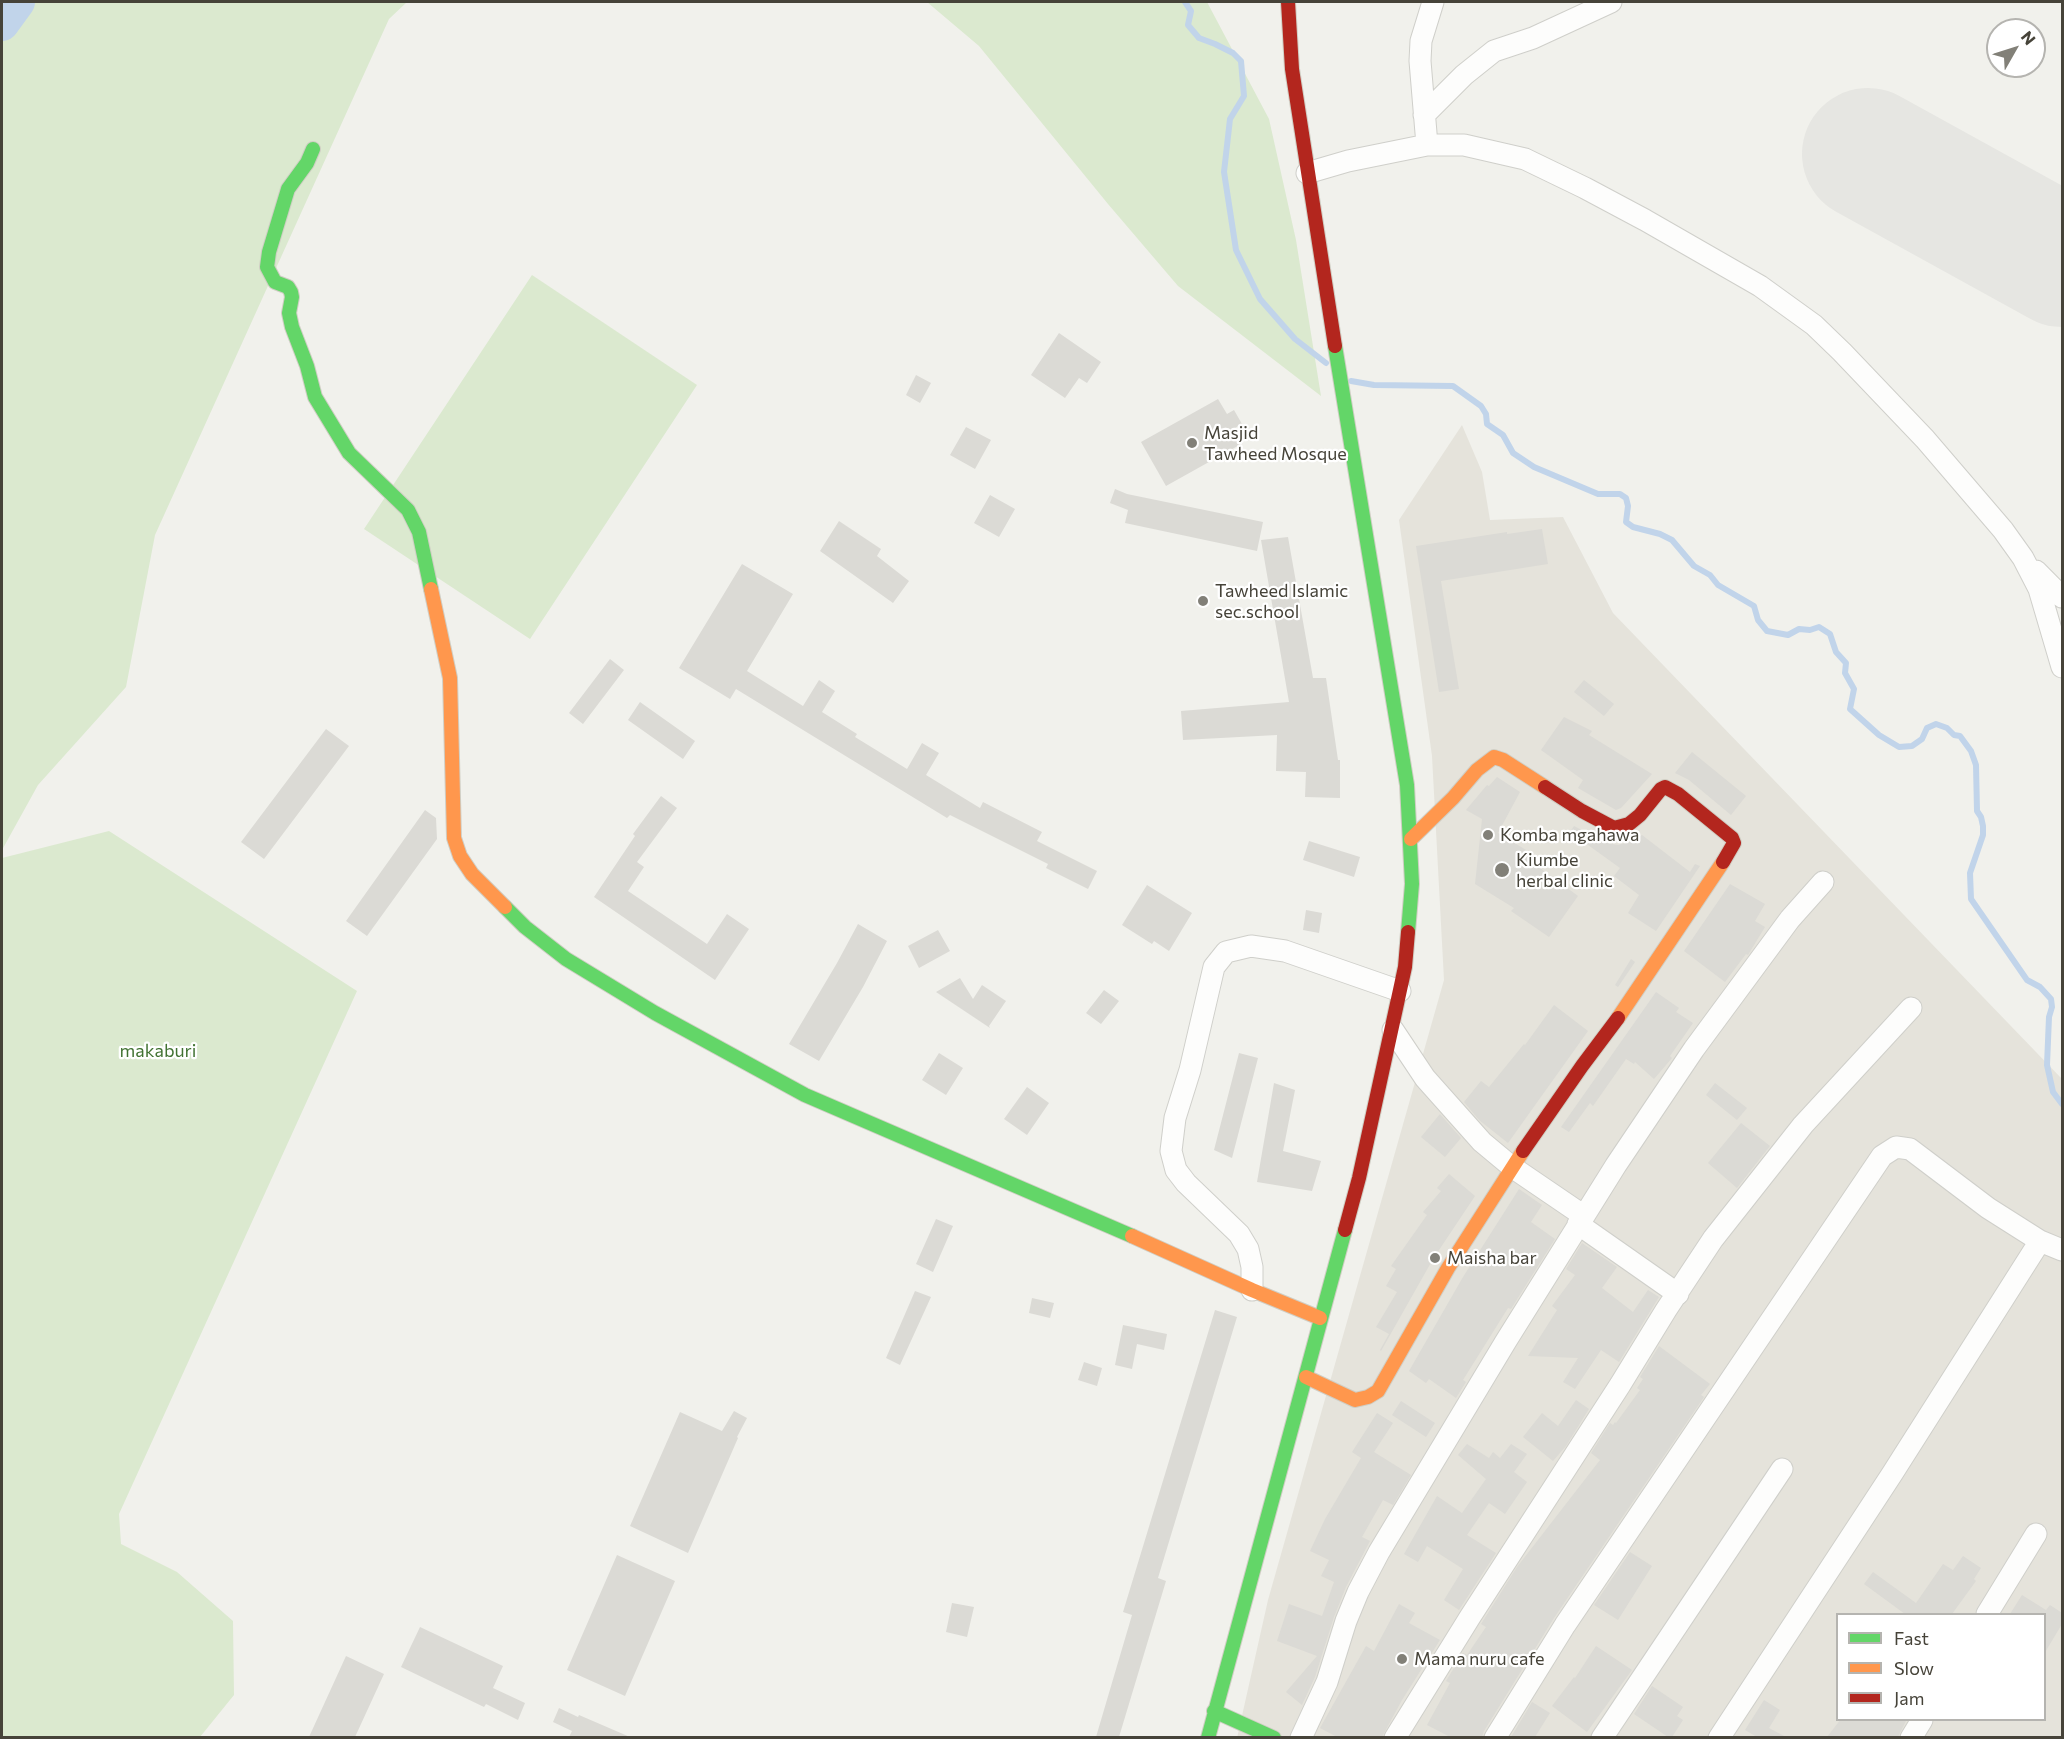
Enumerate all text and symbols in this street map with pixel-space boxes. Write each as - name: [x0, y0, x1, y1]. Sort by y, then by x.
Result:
- north arrow: [1986, 18, 2046, 78]
- text: N: [2018, 27, 2040, 48]
- place label: Masjid Tawheed Mosque: [1204, 422, 1347, 464]
- marker: Masjid Tawheed Mosque: [1185, 436, 1199, 450]
- place label: Tawheed Islamic sec.school: [1215, 580, 1348, 622]
- marker: Tawheed Islamic sec.school: [1196, 594, 1210, 608]
- place label: Komba mgahawa: [1500, 824, 1639, 846]
- marker: Komba mgahawa: [1481, 828, 1495, 842]
- place label: Kiumbe herbal clinic: [1516, 849, 1613, 892]
- marker: Kiumbe herbal clinic: [1493, 861, 1511, 879]
- park label: makaburi: [120, 1040, 196, 1062]
- place label: Maisha bar: [1447, 1247, 1537, 1269]
- marker: Maisha bar: [1428, 1251, 1442, 1265]
- legend: [1836, 1613, 2046, 1721]
- text: Fast: [1894, 1627, 1929, 1649]
- place label: Mama nuru cafe: [1414, 1648, 1545, 1670]
- marker: Mama nuru cafe: [1395, 1652, 1409, 1666]
- text: Slow: [1894, 1657, 1934, 1679]
- text: Jam: [1894, 1687, 1924, 1709]

